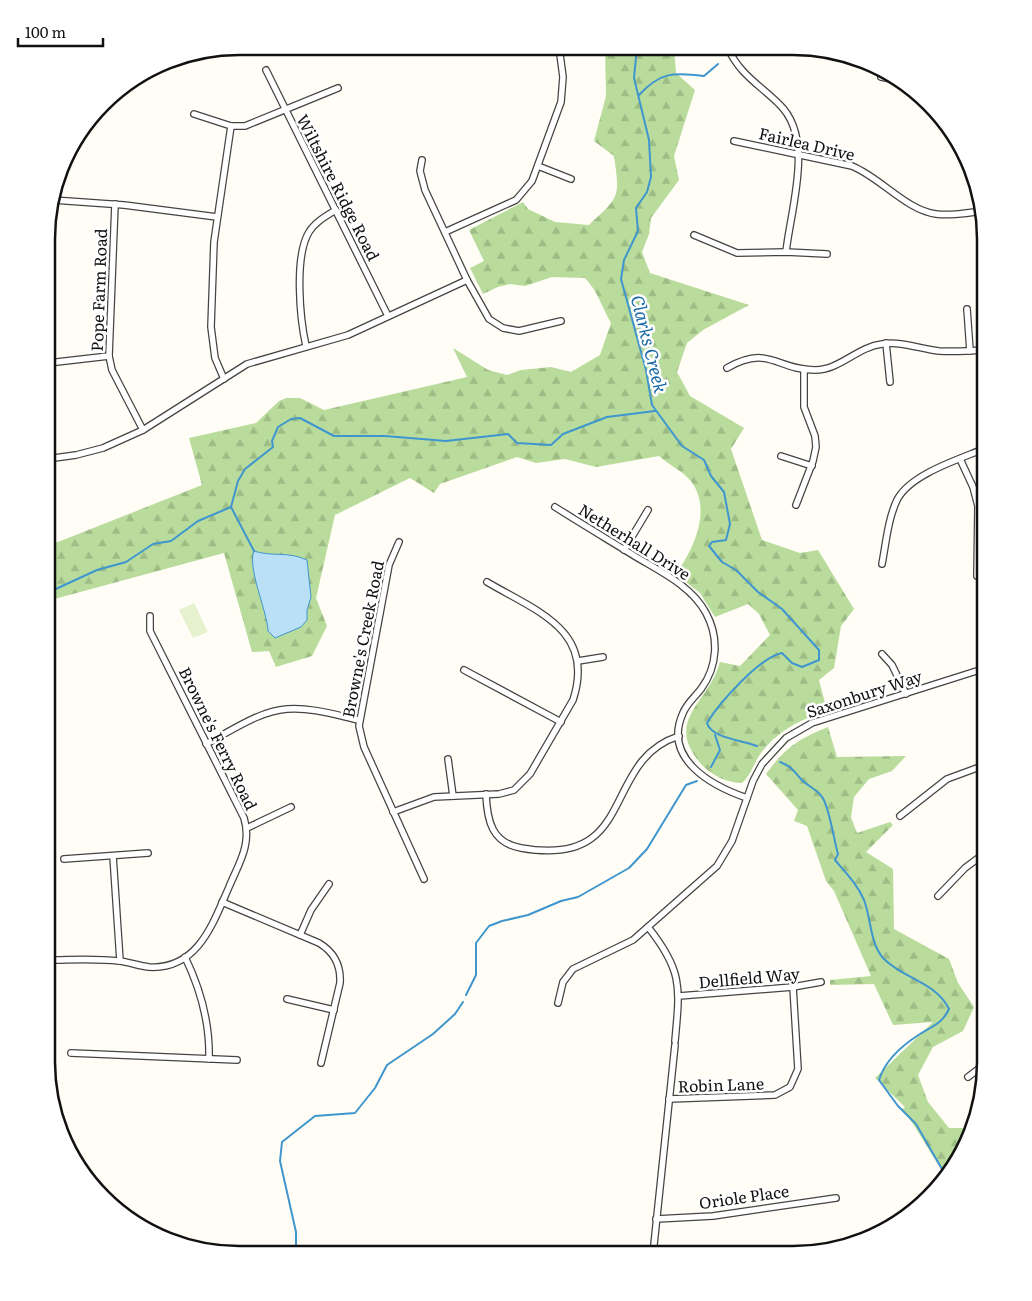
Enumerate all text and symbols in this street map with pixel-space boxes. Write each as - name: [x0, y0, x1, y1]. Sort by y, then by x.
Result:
- scale bar: [18, 15, 102, 47]
- text: 100 m: [25, 20, 66, 43]
- street label: Wiltshire Ridge Road: [292, 110, 386, 265]
- street label: Fairlea Drive: [757, 120, 857, 166]
- street label: Pope Farm Road: [84, 228, 112, 352]
- water label: Clarks Creek: [625, 292, 675, 396]
- street label: Netherhall Drive: [574, 497, 696, 585]
- street label: Browne's Creek Road: [335, 558, 389, 720]
- street label: Browne's Ferry Road: [174, 662, 264, 814]
- street label: Saxonbury Way: [803, 663, 926, 723]
- street label: Dellfield Way: [697, 961, 802, 993]
- street label: Robin Lane: [677, 1071, 765, 1097]
- street label: Oriole Place: [697, 1178, 791, 1214]

